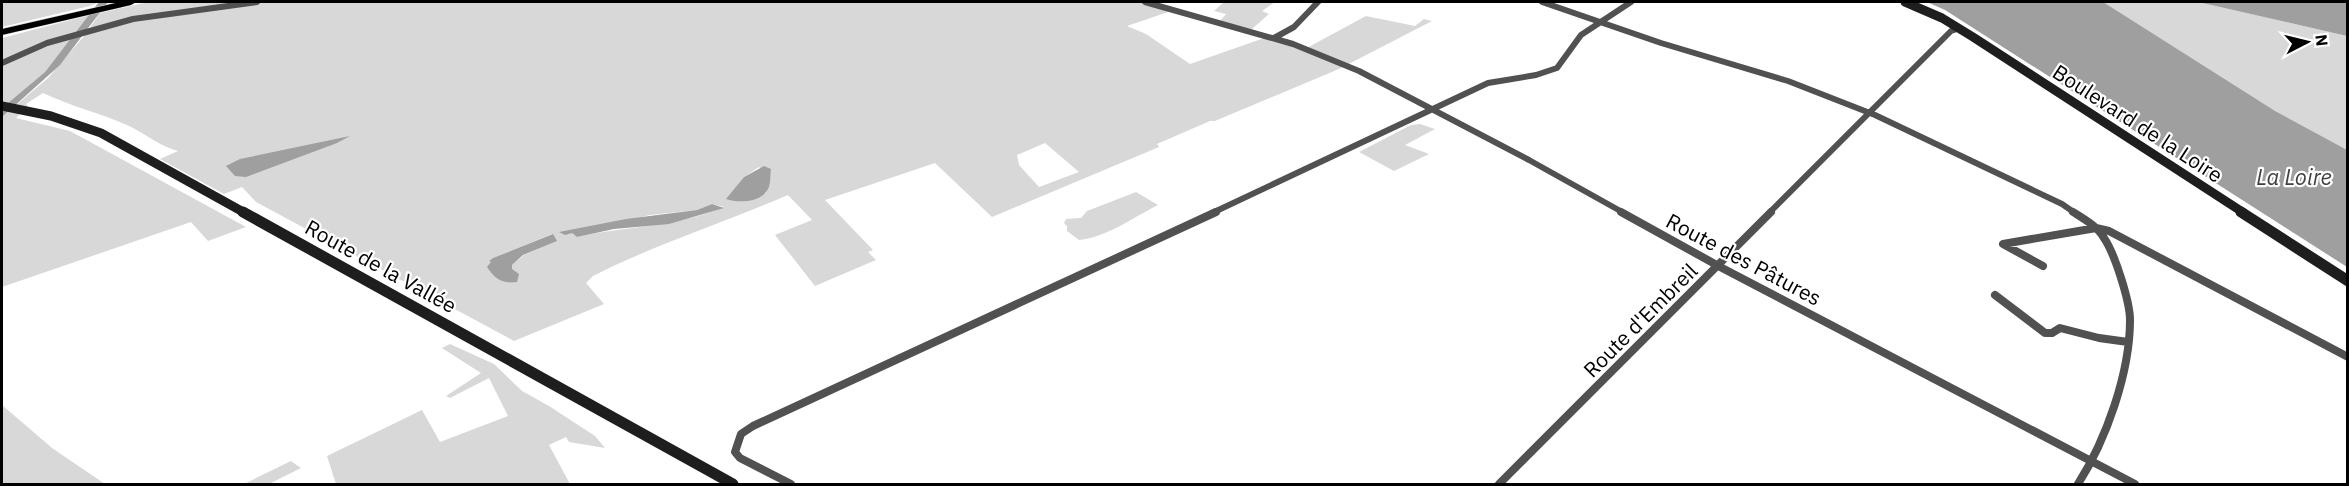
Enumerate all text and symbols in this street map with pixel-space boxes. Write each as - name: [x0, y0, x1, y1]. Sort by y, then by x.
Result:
- north arrow: [2277, 12, 2337, 72]
- text: N: [2311, 33, 2333, 47]
- street label: Boulevard de la Loire: [2048, 57, 2228, 189]
- water label: La Loire: [2256, 162, 2332, 191]
- street label: Route des Pâtures: [1662, 206, 1826, 312]
- street label: Route de la Vallée: [300, 213, 462, 319]
- street label: Route d'Embreil: [1577, 257, 1703, 383]

